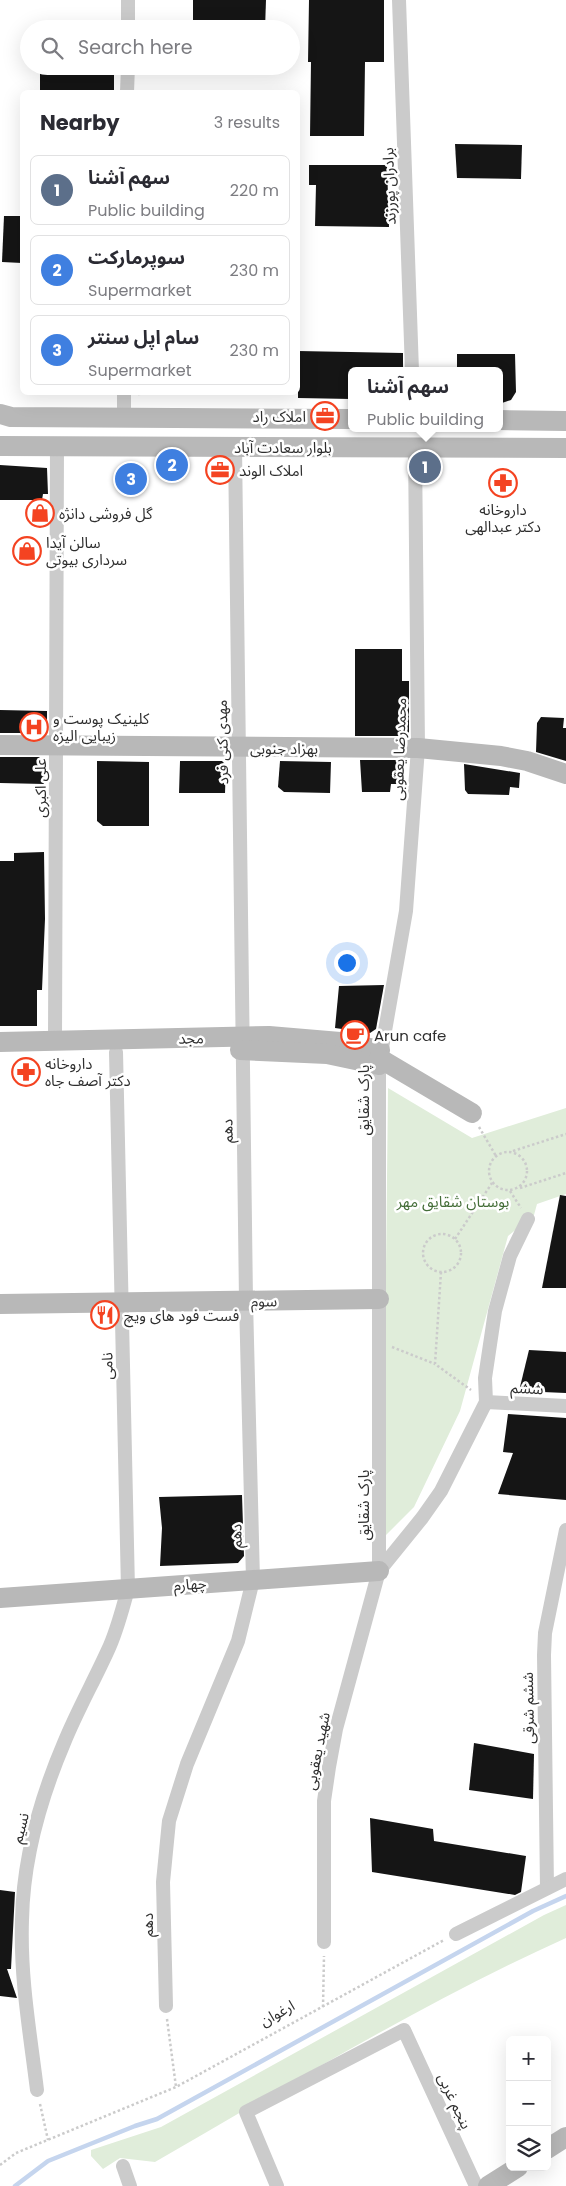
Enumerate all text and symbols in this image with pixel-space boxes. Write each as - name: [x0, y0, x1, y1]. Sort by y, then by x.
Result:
- search box: [20, 20, 300, 75]
- icon: search: [38, 34, 66, 62]
- text: Search here: [78, 34, 192, 61]
- text: Nearby: [40, 108, 120, 137]
- text: 3 results: [214, 111, 280, 134]
- street label: برادران پورزند: [377, 147, 401, 225]
- text: سهم آشنا: [88, 164, 170, 191]
- text: 1: [54, 179, 60, 202]
- text: 220 m: [230, 179, 279, 202]
- text: Public building: [88, 199, 205, 222]
- text: سوپرمارکت: [88, 244, 185, 271]
- text: 2: [52, 259, 62, 282]
- text: 230 m: [230, 259, 279, 282]
- text: Supermarket: [88, 279, 192, 302]
- text: سام اپل سنتر: [88, 324, 199, 351]
- text: 3: [52, 339, 62, 362]
- text: 230 m: [230, 339, 279, 362]
- text: Supermarket: [88, 359, 192, 382]
- popup: [348, 367, 503, 432]
- text: سهم آشنا: [367, 373, 449, 400]
- office icon: املاک راد: [310, 401, 340, 431]
- place label: املاک راد: [253, 406, 306, 427]
- text: Public building: [367, 408, 484, 431]
- street label: بلوار سعادت آباد: [234, 437, 332, 458]
- pin: 2: [156, 446, 188, 484]
- pin: 1: [409, 448, 441, 486]
- office icon: املاک الوند: [205, 455, 235, 485]
- pin: 3: [115, 460, 147, 498]
- place label: املاک الوند: [239, 460, 303, 481]
- pharmacy icon: داروخانه دکتر عبدالهی: [488, 468, 518, 498]
- shop icon: گل فروشی دانژه: [25, 498, 55, 528]
- place label: داروخانه دکتر عبدالهی: [465, 499, 541, 537]
- place label: گل فروشی دانژه: [59, 503, 153, 524]
- place label: سالن آیدا سرداری بیوتی: [46, 532, 127, 570]
- shop icon: سالن آیدا سرداری بیوتی: [12, 536, 42, 566]
- street label: محمدرضا یعقوبی: [387, 697, 411, 801]
- street label: مهدی کنی فرد: [211, 700, 233, 784]
- place label: کلینیک پوست و زیبایی الیزه: [53, 708, 150, 746]
- hospital icon: کلینیک پوست و زیبایی الیزه: [19, 712, 49, 742]
- street label: بهزاد جنوبی: [250, 738, 318, 759]
- street label: علی اکبری: [30, 758, 51, 818]
- your location: [334, 950, 360, 976]
- cafe icon: Arun cafe: [340, 1020, 370, 1050]
- place label: Arun cafe: [374, 1025, 446, 1046]
- street label: مجد: [178, 1027, 204, 1049]
- place label: داروخانه دکتر آصف جاه: [45, 1053, 131, 1091]
- pharmacy icon: داروخانه دکتر آصف جاه: [11, 1057, 41, 1087]
- street label: پارک شقایق: [353, 1064, 374, 1136]
- street label: دهم: [216, 1119, 239, 1143]
- park label: بوستان شقایق مهر: [396, 1191, 509, 1212]
- street label: سوم: [251, 1290, 277, 1313]
- restaurant icon: فست فود های ویچ: [90, 1300, 120, 1330]
- place label: فست فود های ویچ: [124, 1305, 239, 1328]
- street label: نامی: [96, 1352, 118, 1380]
- street label: ششم: [510, 1377, 544, 1400]
- street label: پارک شقایق: [353, 1469, 374, 1541]
- street label: دهم: [225, 1524, 248, 1548]
- street label: چهارم: [173, 1572, 207, 1597]
- street label: ششم شرقی: [517, 1672, 540, 1744]
- street label: شهید یعقوبی: [299, 1710, 335, 1792]
- street label: نسیم: [6, 1811, 35, 1846]
- street label: دهم: [137, 1913, 159, 1937]
- street label: ارغوان: [256, 1995, 298, 2031]
- map controls: [506, 2036, 551, 2171]
- button: +: [506, 2036, 551, 2081]
- street label: پنجم غربی: [432, 2069, 477, 2133]
- button: −: [506, 2081, 551, 2126]
- button: layers: [506, 2126, 551, 2171]

